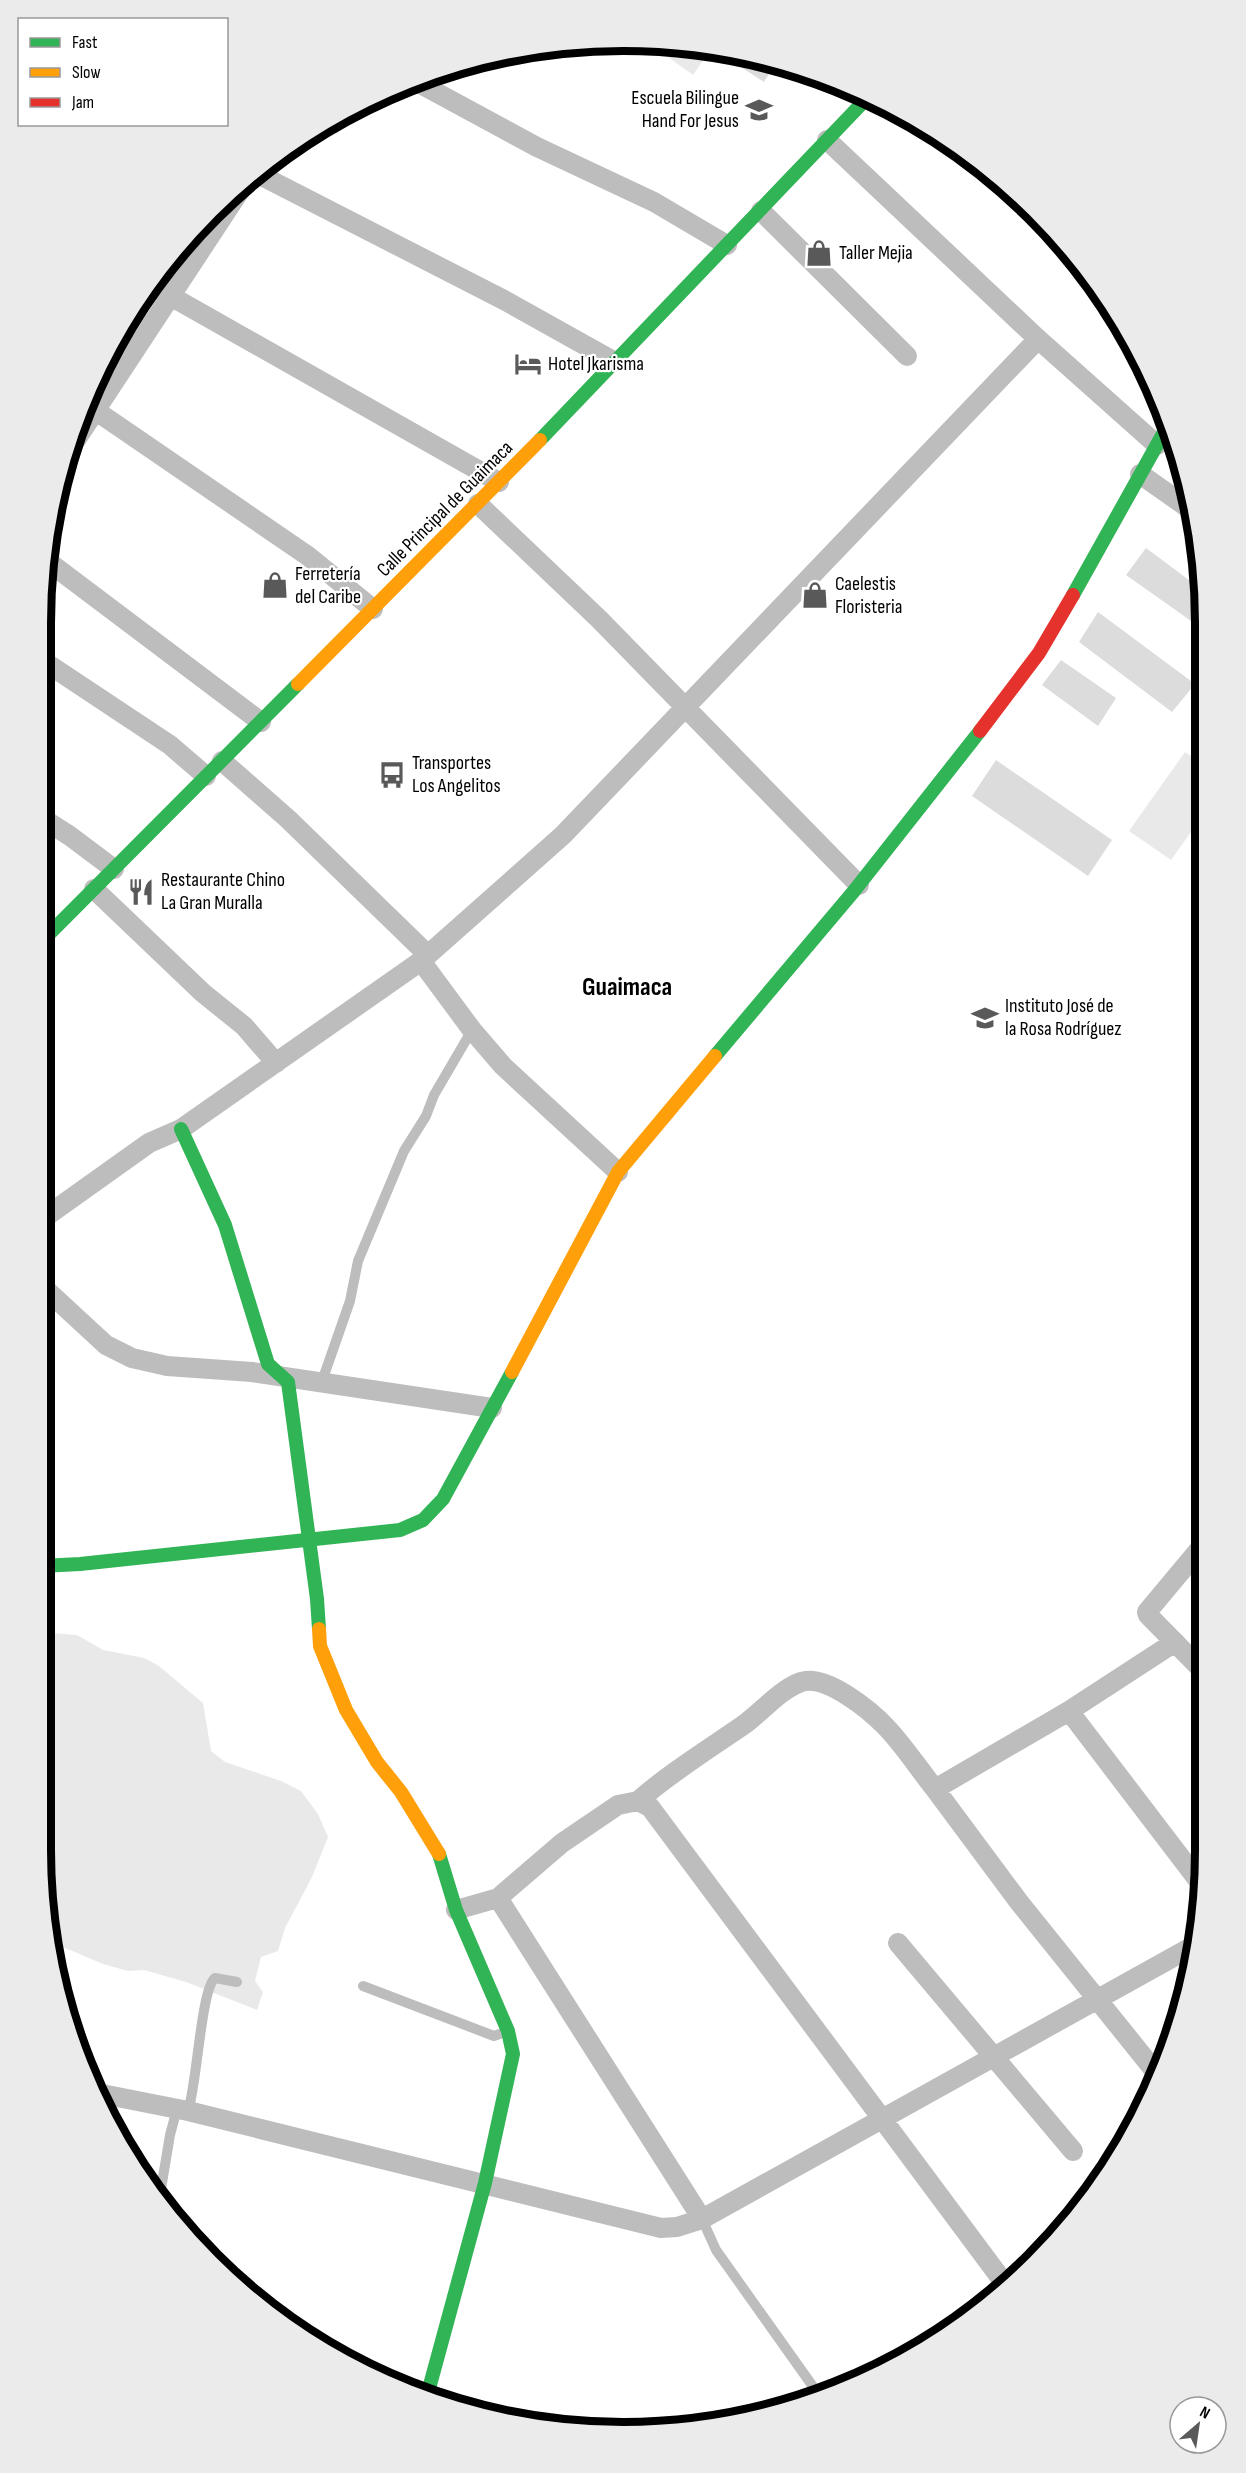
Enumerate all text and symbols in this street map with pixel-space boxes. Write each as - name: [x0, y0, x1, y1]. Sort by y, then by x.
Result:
- legend: [18, 18, 228, 126]
- text: Fast: [72, 32, 98, 53]
- text: Slow: [72, 62, 101, 83]
- place label: Escuela Bilingue Hand For Jesus: [631, 86, 739, 133]
- text: Jam: [71, 92, 94, 113]
- school or university icon: Escuela Bilingue Hand For Jesus: [744, 95, 774, 125]
- shop icon: Taller Mejia: [804, 238, 834, 268]
- place label: Taller Mejia: [839, 241, 913, 265]
- hotel icon: Hotel Jkarisma: [513, 349, 543, 379]
- place label: Hotel Jkarisma: [548, 352, 644, 376]
- street label: Calle Principal de Guaimaca: [372, 436, 518, 582]
- place label: Ferretería del Caribe: [295, 562, 361, 609]
- shop icon: Ferretería del Caribe: [260, 570, 290, 600]
- place label: Caelestis Floristeria: [835, 572, 902, 619]
- shop icon: Caelestis Floristeria: [800, 580, 830, 610]
- place label: Transportes Los Angelitos: [412, 751, 501, 798]
- bus stop icon: Transportes Los Angelitos: [377, 760, 407, 790]
- place label: Restaurante Chino La Gran Muralla: [161, 868, 285, 915]
- restaurant icon: Restaurante Chino La Gran Muralla: [126, 877, 156, 907]
- district label: Guaimaca: [582, 972, 672, 1003]
- place label: Instituto José de la Rosa Rodríguez: [1005, 994, 1122, 1041]
- school or university icon: Instituto José de la Rosa Rodríguez: [970, 1003, 1000, 1033]
- north arrow: [1168, 2395, 1228, 2455]
- text: N: [1196, 2403, 1213, 2424]

